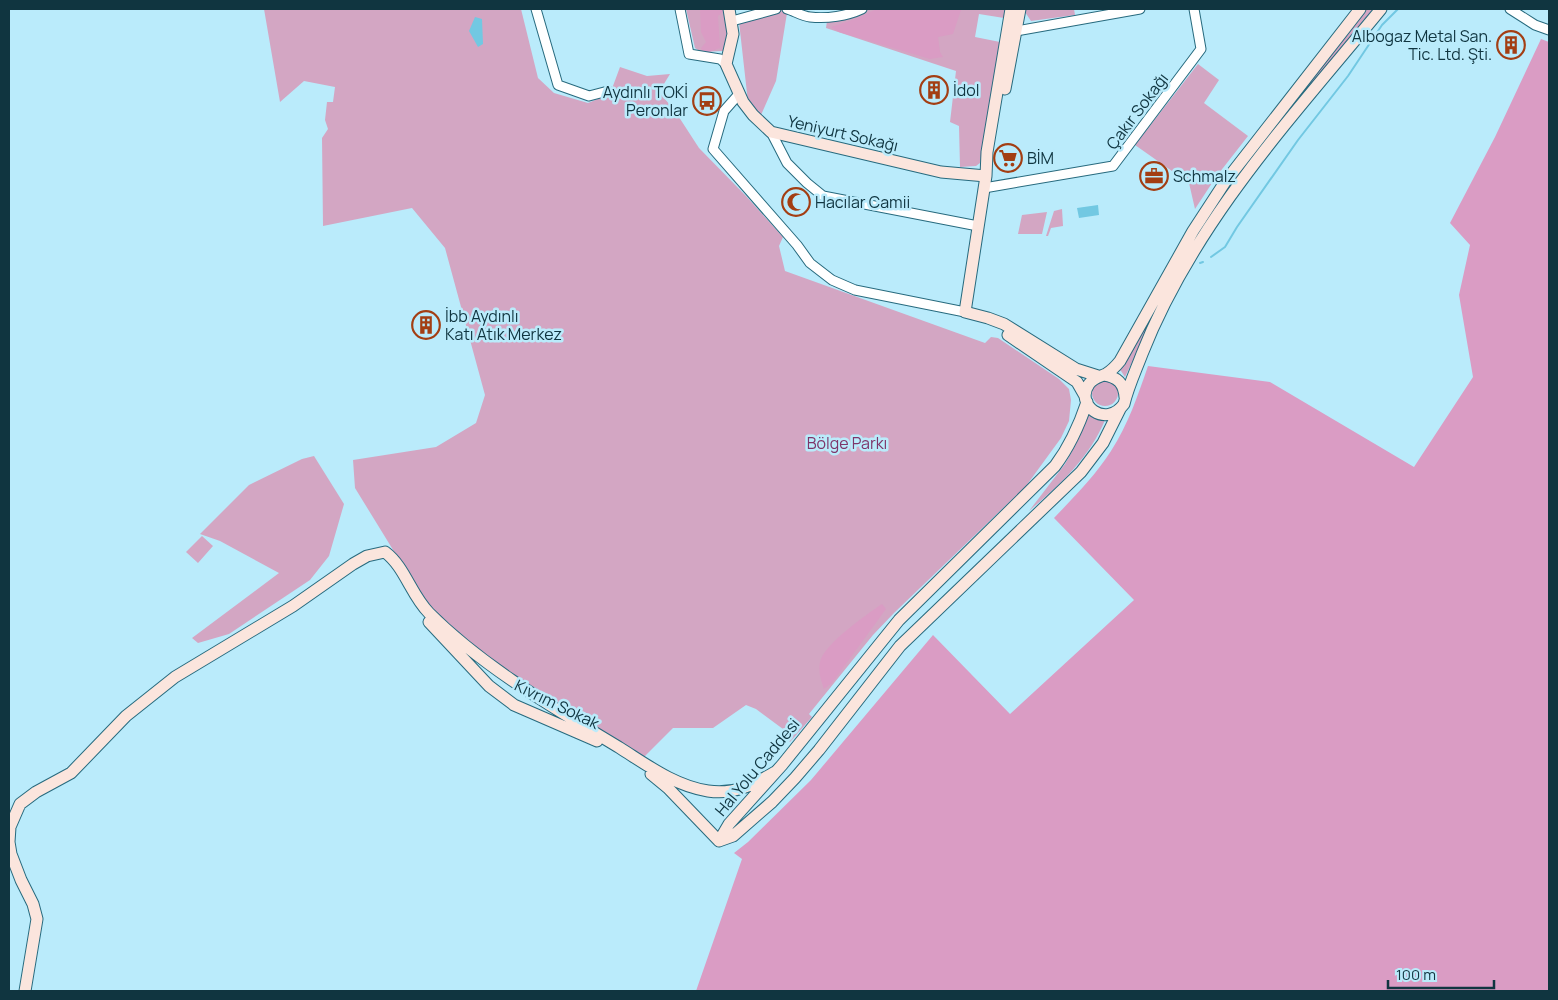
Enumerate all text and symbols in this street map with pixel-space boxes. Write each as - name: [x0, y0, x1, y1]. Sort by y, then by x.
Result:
- place label: Albogaz Metal San. Tic. Ltd. Şti.: [1352, 25, 1492, 65]
- building icon: Albogaz Metal San. Tic. Ltd. Şti.: [1496, 30, 1526, 60]
- street label: Çakır Sokağı: [1101, 68, 1173, 154]
- building icon: İdol: [919, 75, 949, 105]
- place label: İdol: [953, 79, 979, 101]
- place label: Aydınlı TOKİ Peronlar: [603, 81, 688, 121]
- bus stop icon: Aydınlı TOKİ Peronlar: [692, 86, 722, 116]
- street label: Yeniyurt Sokağı: [786, 110, 900, 156]
- supermarket icon: BİM: [993, 143, 1023, 173]
- place label: BİM: [1027, 147, 1054, 169]
- office icon: Schmalz: [1139, 161, 1169, 191]
- place label: Schmalz: [1173, 165, 1236, 187]
- mosque icon: Hacılar Camii: [781, 187, 811, 217]
- place label: Hacılar Camii: [815, 191, 910, 213]
- place label: İbb Aydınlı Katı Atık Merkez: [445, 305, 562, 345]
- building icon: İbb Aydınlı Katı Atık Merkez: [411, 310, 441, 340]
- park label: Bölge Parkı: [807, 432, 887, 454]
- street label: Kıvrım Sokak: [511, 674, 604, 734]
- street label: Hal Yolu Caddesi: [710, 714, 804, 820]
- scale bar: [1388, 958, 1494, 990]
- text: 100 m: [1396, 964, 1436, 985]

